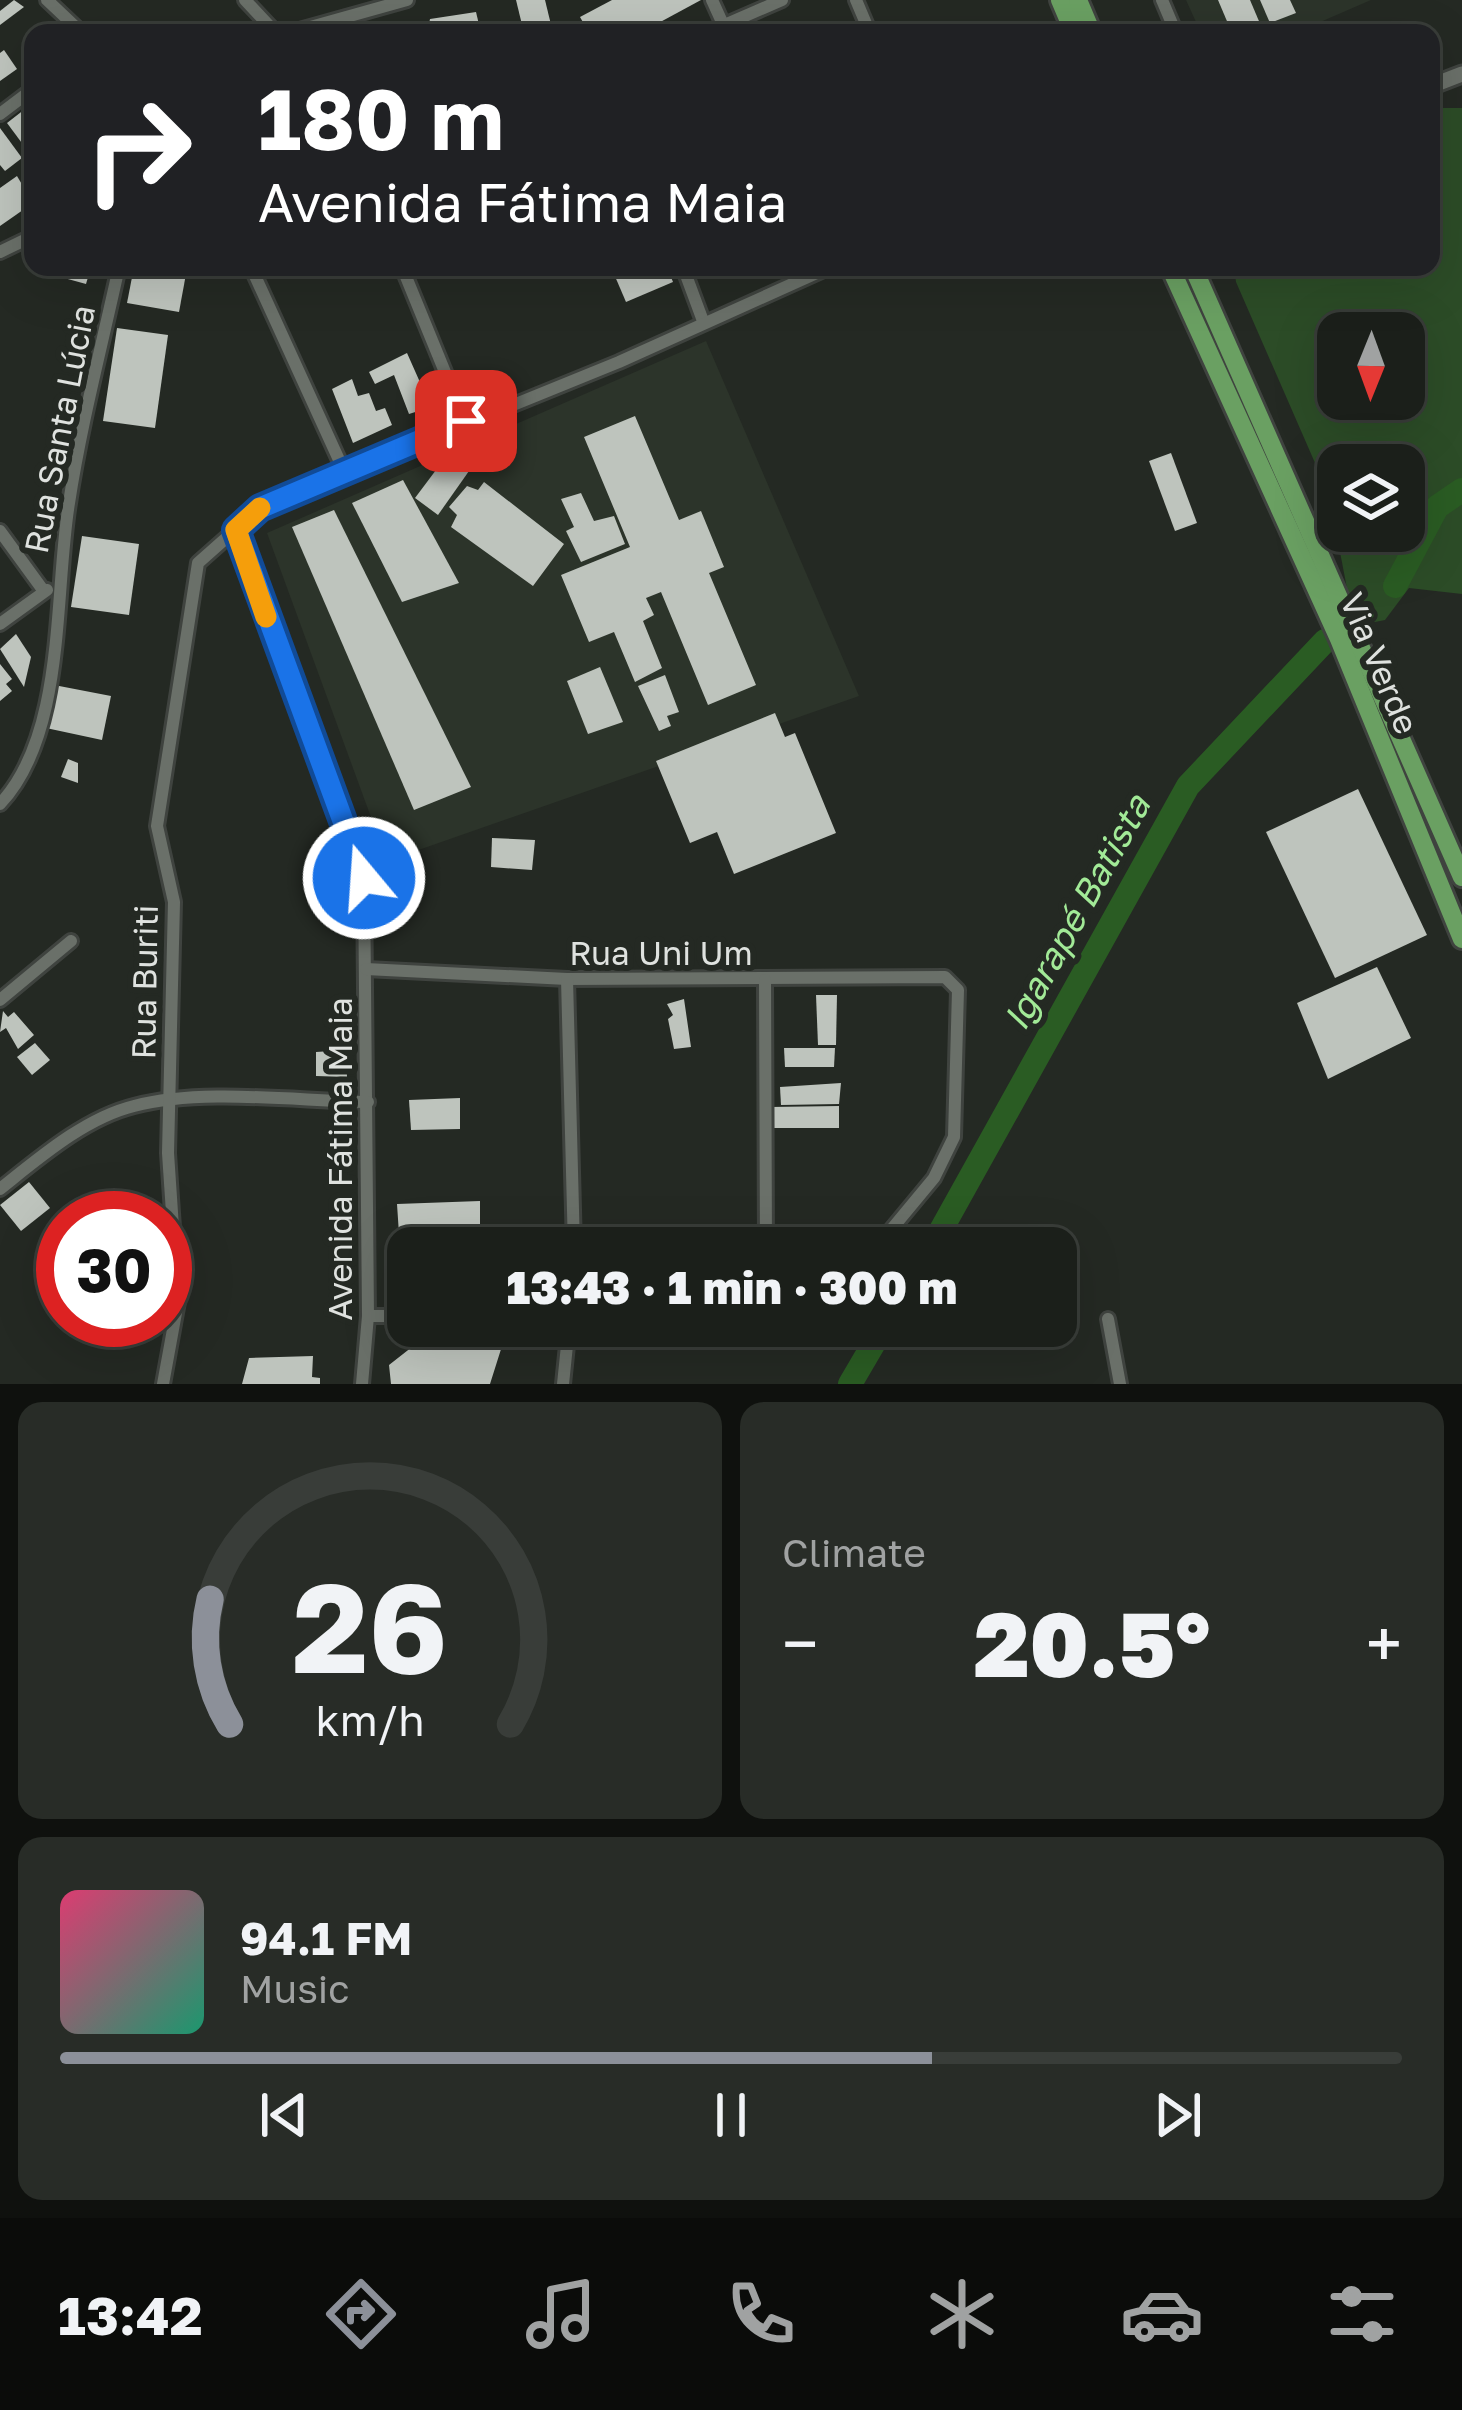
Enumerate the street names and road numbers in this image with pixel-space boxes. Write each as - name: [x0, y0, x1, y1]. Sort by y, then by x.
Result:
- street label: Rua Santa Lúcia: [16, 302, 102, 556]
- street label: Via Verde: [1333, 587, 1427, 739]
- street label: Rua Buriti: [123, 904, 165, 1060]
- street label: Rua Uni Um: [569, 933, 753, 972]
- street label: Avenida Fátima Maia: [320, 997, 359, 1321]

